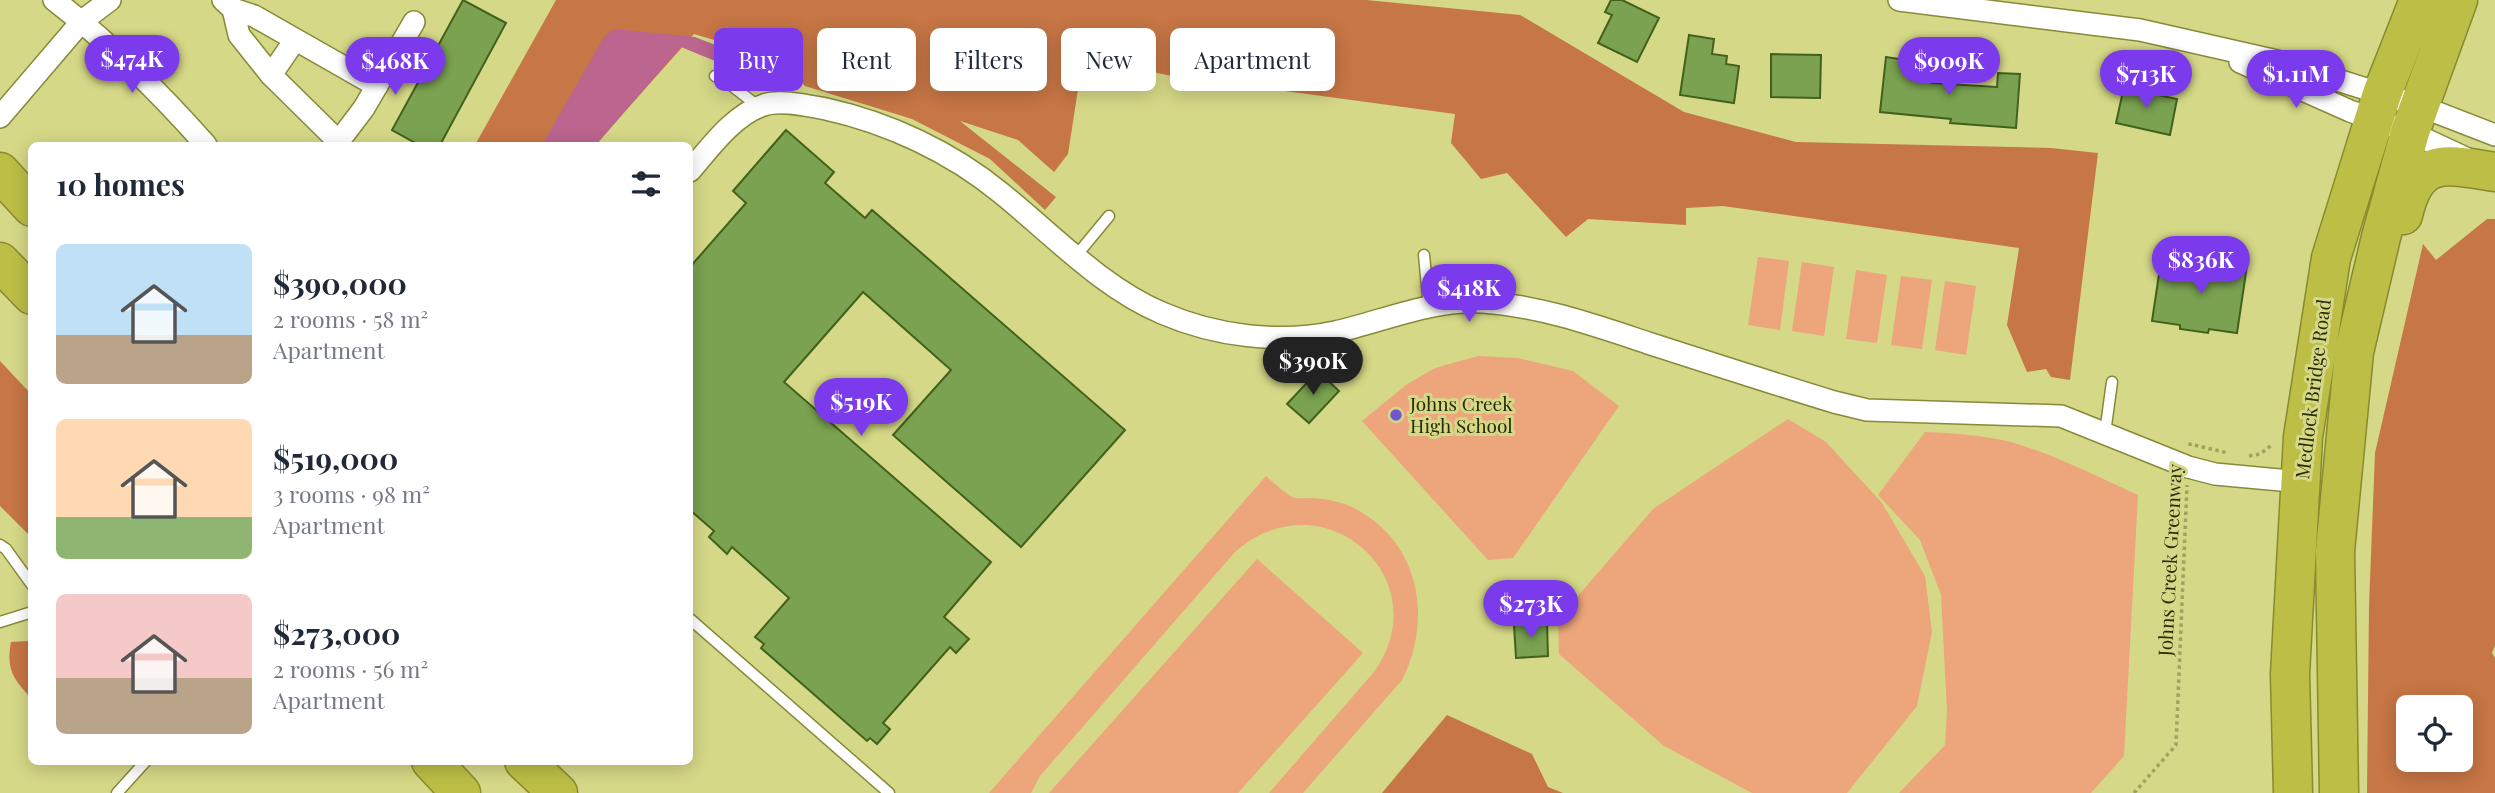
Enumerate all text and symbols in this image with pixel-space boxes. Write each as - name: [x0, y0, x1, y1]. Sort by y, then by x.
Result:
- chip: Buy: [714, 28, 803, 91]
- chip: Rent: [817, 28, 916, 91]
- chip: Filters: [930, 28, 1047, 91]
- chip: New: [1061, 28, 1156, 91]
- chip: Apartment: [1170, 28, 1335, 91]
- pin: $474K: [83, 36, 181, 95]
- pin: $468K: [346, 38, 444, 97]
- pin: $909K: [1900, 38, 1998, 97]
- text: $474K: [101, 42, 163, 73]
- text: $468K: [361, 44, 429, 75]
- text: $909K: [1914, 44, 1984, 75]
- pin: $713K: [2097, 50, 2195, 110]
- pin: $1.11M: [2239, 50, 2353, 110]
- text: $713K: [2116, 57, 2176, 88]
- text: $1.11M: [2262, 57, 2330, 88]
- text: 10 homes: [56, 164, 185, 204]
- icon: filters: [627, 165, 665, 203]
- pin: $836K: [2152, 236, 2250, 296]
- text: $836K: [2168, 243, 2234, 274]
- text: $390,000: [273, 263, 407, 303]
- pin: $418K: [1420, 264, 1518, 324]
- text: $418K: [1437, 271, 1501, 302]
- icon: home: [112, 272, 196, 356]
- street label: Medlock Bridge Road: [2288, 298, 2336, 480]
- text: 2 rooms · 58 m²: [273, 303, 428, 334]
- text: Apartment: [273, 334, 385, 365]
- pin: $390K: [1264, 338, 1362, 397]
- text: $390K: [1279, 344, 1347, 375]
- pin: $519K: [812, 378, 910, 438]
- text: $519K: [830, 385, 892, 416]
- place label: Johns Creek High School: [1409, 390, 1513, 438]
- marker: Johns Creek High School: [1388, 407, 1404, 423]
- text: $519,000: [273, 438, 398, 478]
- icon: home: [112, 447, 196, 531]
- street label: Johns Creek Greenway: [2151, 463, 2187, 658]
- text: 3 rooms · 98 m²: [273, 478, 430, 509]
- text: Apartment: [273, 509, 385, 540]
- pin: $273K: [1482, 580, 1580, 640]
- text: $273K: [1499, 587, 1563, 618]
- text: $273,000: [273, 613, 400, 653]
- icon: home: [112, 622, 196, 706]
- text: 2 rooms · 56 m²: [273, 653, 428, 684]
- text: Apartment: [273, 684, 385, 715]
- map controls: [2396, 695, 2473, 772]
- button: locate: [2396, 695, 2473, 772]

